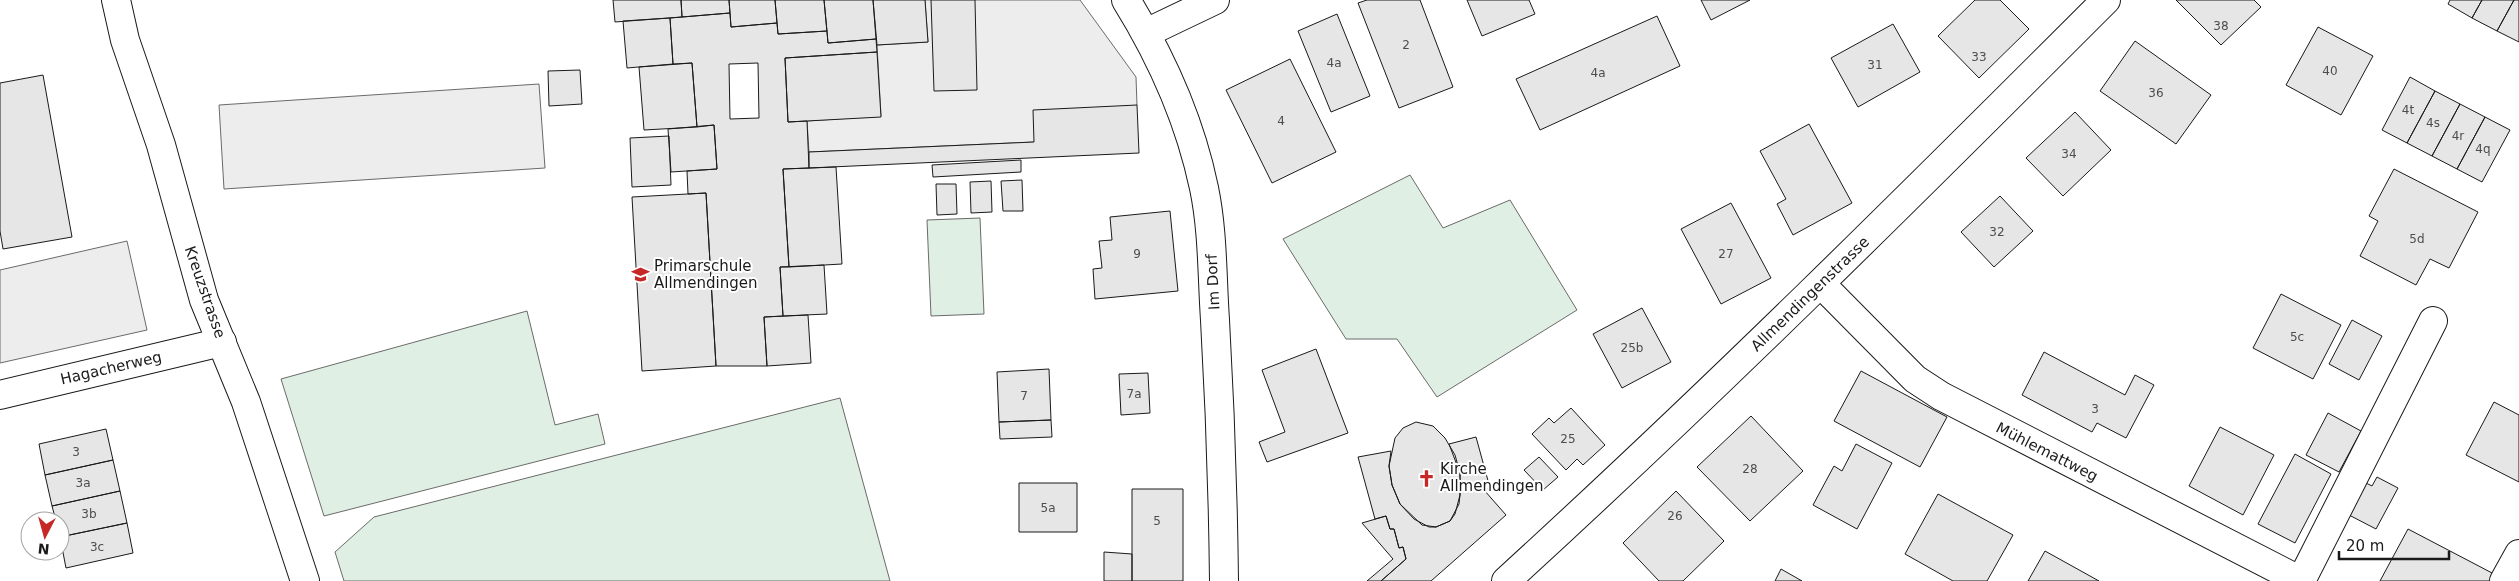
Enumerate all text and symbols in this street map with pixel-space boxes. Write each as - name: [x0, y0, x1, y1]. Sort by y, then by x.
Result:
- house number: 38: [2213, 19, 2229, 33]
- house number: 2: [1402, 38, 1410, 52]
- house number: 33: [1971, 50, 1987, 64]
- house number: 4a: [1327, 56, 1342, 70]
- house number: 31: [1867, 58, 1883, 72]
- house number: 40: [2322, 64, 2338, 78]
- house number: 4a: [1591, 66, 1606, 80]
- house number: 36: [2148, 86, 2164, 100]
- house number: 4t: [2402, 103, 2414, 117]
- house number: 4: [1277, 114, 1285, 128]
- house number: 4s: [2426, 116, 2440, 130]
- house number: 4r: [2452, 129, 2464, 143]
- house number: 4q: [2475, 142, 2491, 156]
- house number: 34: [2061, 147, 2077, 161]
- house number: 32: [1989, 225, 2005, 239]
- house number: 5d: [2409, 232, 2425, 246]
- street label: Allmendingenstrasse: [1747, 233, 1873, 355]
- street label: Kreuzstrasse: [181, 244, 229, 340]
- house number: 9: [1133, 247, 1141, 261]
- house number: 27: [1718, 247, 1734, 261]
- street label: Im Dorf: [1203, 253, 1223, 310]
- place label: Primarschule Allmendingen: [654, 257, 757, 292]
- school or university icon: Primarschule Allmendingen: [630, 265, 650, 285]
- house number: 5c: [2290, 330, 2304, 344]
- house number: 25b: [1621, 341, 1643, 355]
- street label: Hagacherweg: [59, 348, 163, 388]
- house number: 7a: [1127, 387, 1142, 401]
- house number: 7: [1020, 389, 1028, 403]
- house number: 3: [2091, 402, 2099, 416]
- street label: Mühlemattweg: [1993, 419, 2101, 485]
- house number: 25: [1560, 432, 1576, 446]
- house number: 3: [72, 445, 80, 459]
- place label: Kirche Allmendingen: [1440, 460, 1543, 495]
- house number: 28: [1742, 462, 1758, 476]
- church icon: Kirche Allmendingen: [1416, 468, 1436, 488]
- house number: 3a: [76, 476, 91, 490]
- house number: 5a: [1041, 501, 1056, 515]
- house number: 3b: [81, 507, 97, 521]
- house number: 26: [1667, 509, 1683, 523]
- north arrow: [20, 511, 70, 561]
- house number: 5: [1153, 514, 1161, 528]
- scale bar: [2339, 528, 2449, 560]
- text: 20 m: [2346, 537, 2384, 555]
- text: N: [37, 540, 50, 557]
- house number: 3c: [90, 540, 104, 554]

